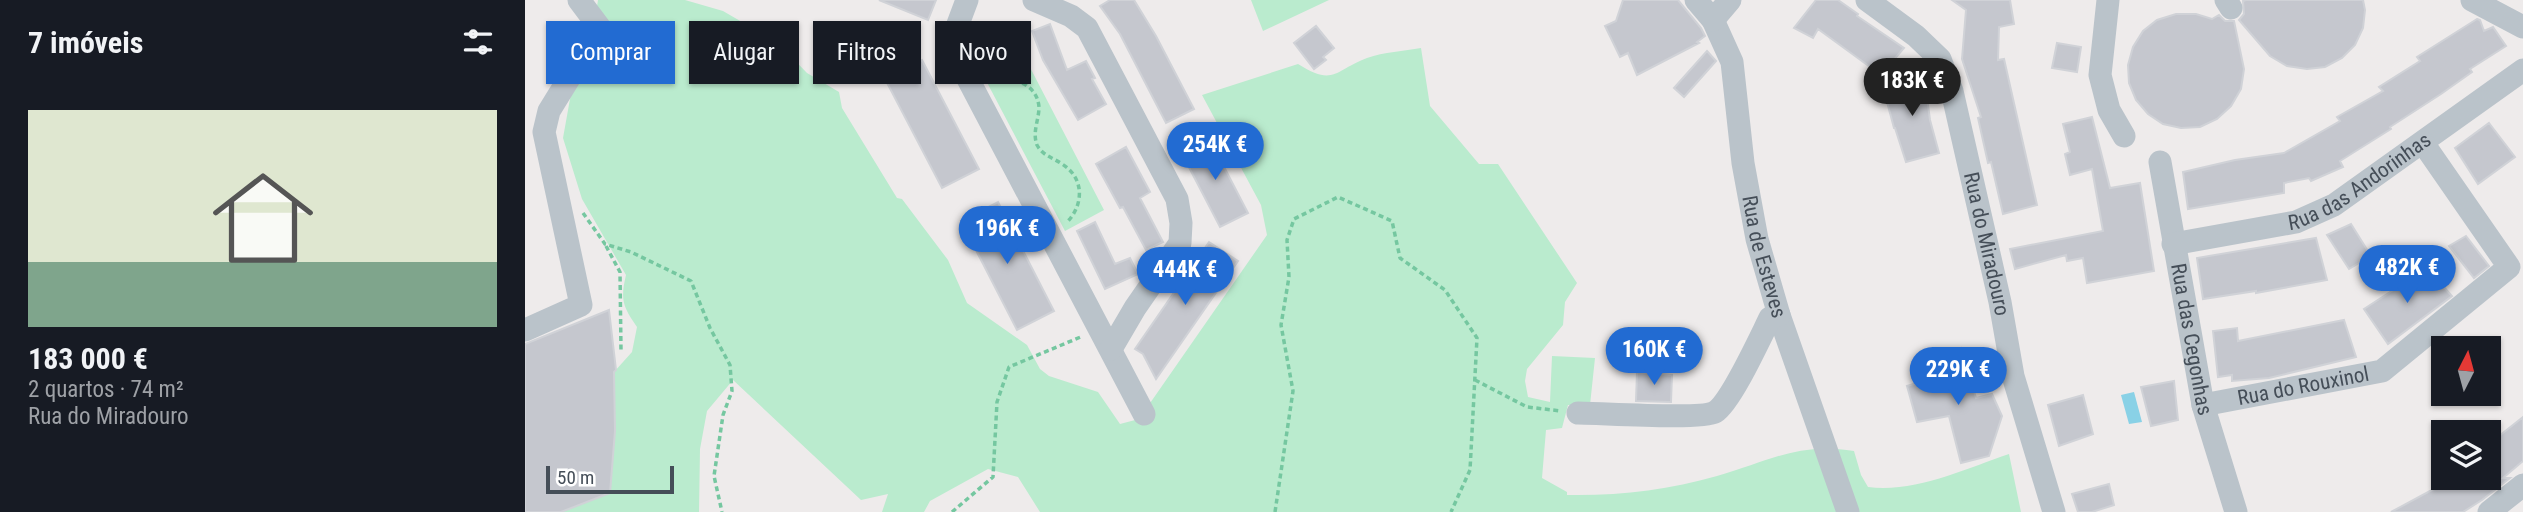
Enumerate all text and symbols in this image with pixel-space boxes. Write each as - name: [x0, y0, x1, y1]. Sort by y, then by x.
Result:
- chip: Comprar: [546, 21, 675, 84]
- chip: Alugar: [689, 21, 799, 84]
- chip: Filtros: [813, 21, 921, 84]
- chip: Novo: [935, 21, 1031, 84]
- icon: filters: [459, 23, 497, 61]
- text: 7 imóveis: [28, 25, 143, 60]
- pin: 183K €: [1855, 58, 1969, 118]
- text: 183K €: [1880, 67, 1944, 94]
- pin: 254K €: [1158, 122, 1272, 182]
- street label: Rua das Andorinhas: [2286, 128, 2436, 235]
- text: 254K €: [1183, 131, 1247, 158]
- icon: home: [200, 155, 326, 281]
- street label: Rua do Miradouro: [1959, 170, 2014, 318]
- street label: Rua de Esteves: [1737, 194, 1791, 321]
- pin: 196K €: [950, 206, 1064, 266]
- text: 196K €: [975, 215, 1039, 242]
- pin: 482K €: [2350, 246, 2464, 305]
- pin: 444K €: [1128, 247, 1242, 307]
- text: 482K €: [2375, 254, 2439, 281]
- text: 444K €: [1153, 256, 1217, 283]
- street label: Rua das Cegonhas: [2166, 261, 2217, 418]
- pin: 160K €: [1597, 328, 1711, 387]
- text: 160K €: [1622, 336, 1686, 363]
- north arrow: [2431, 336, 2501, 406]
- map controls: [2431, 336, 2501, 490]
- text: 183 000 €: [28, 341, 148, 376]
- pin: 229K €: [1901, 348, 2015, 407]
- text: 229K €: [1926, 356, 1990, 383]
- street label: Rua do Rouxinol: [2235, 362, 2371, 410]
- text: 2 quartos · 74 m²: [28, 376, 184, 403]
- text: Rua do Miradouro: [28, 403, 188, 430]
- button: layers: [2431, 420, 2501, 490]
- scale bar: [546, 463, 674, 495]
- text: 50 m: [557, 466, 594, 489]

